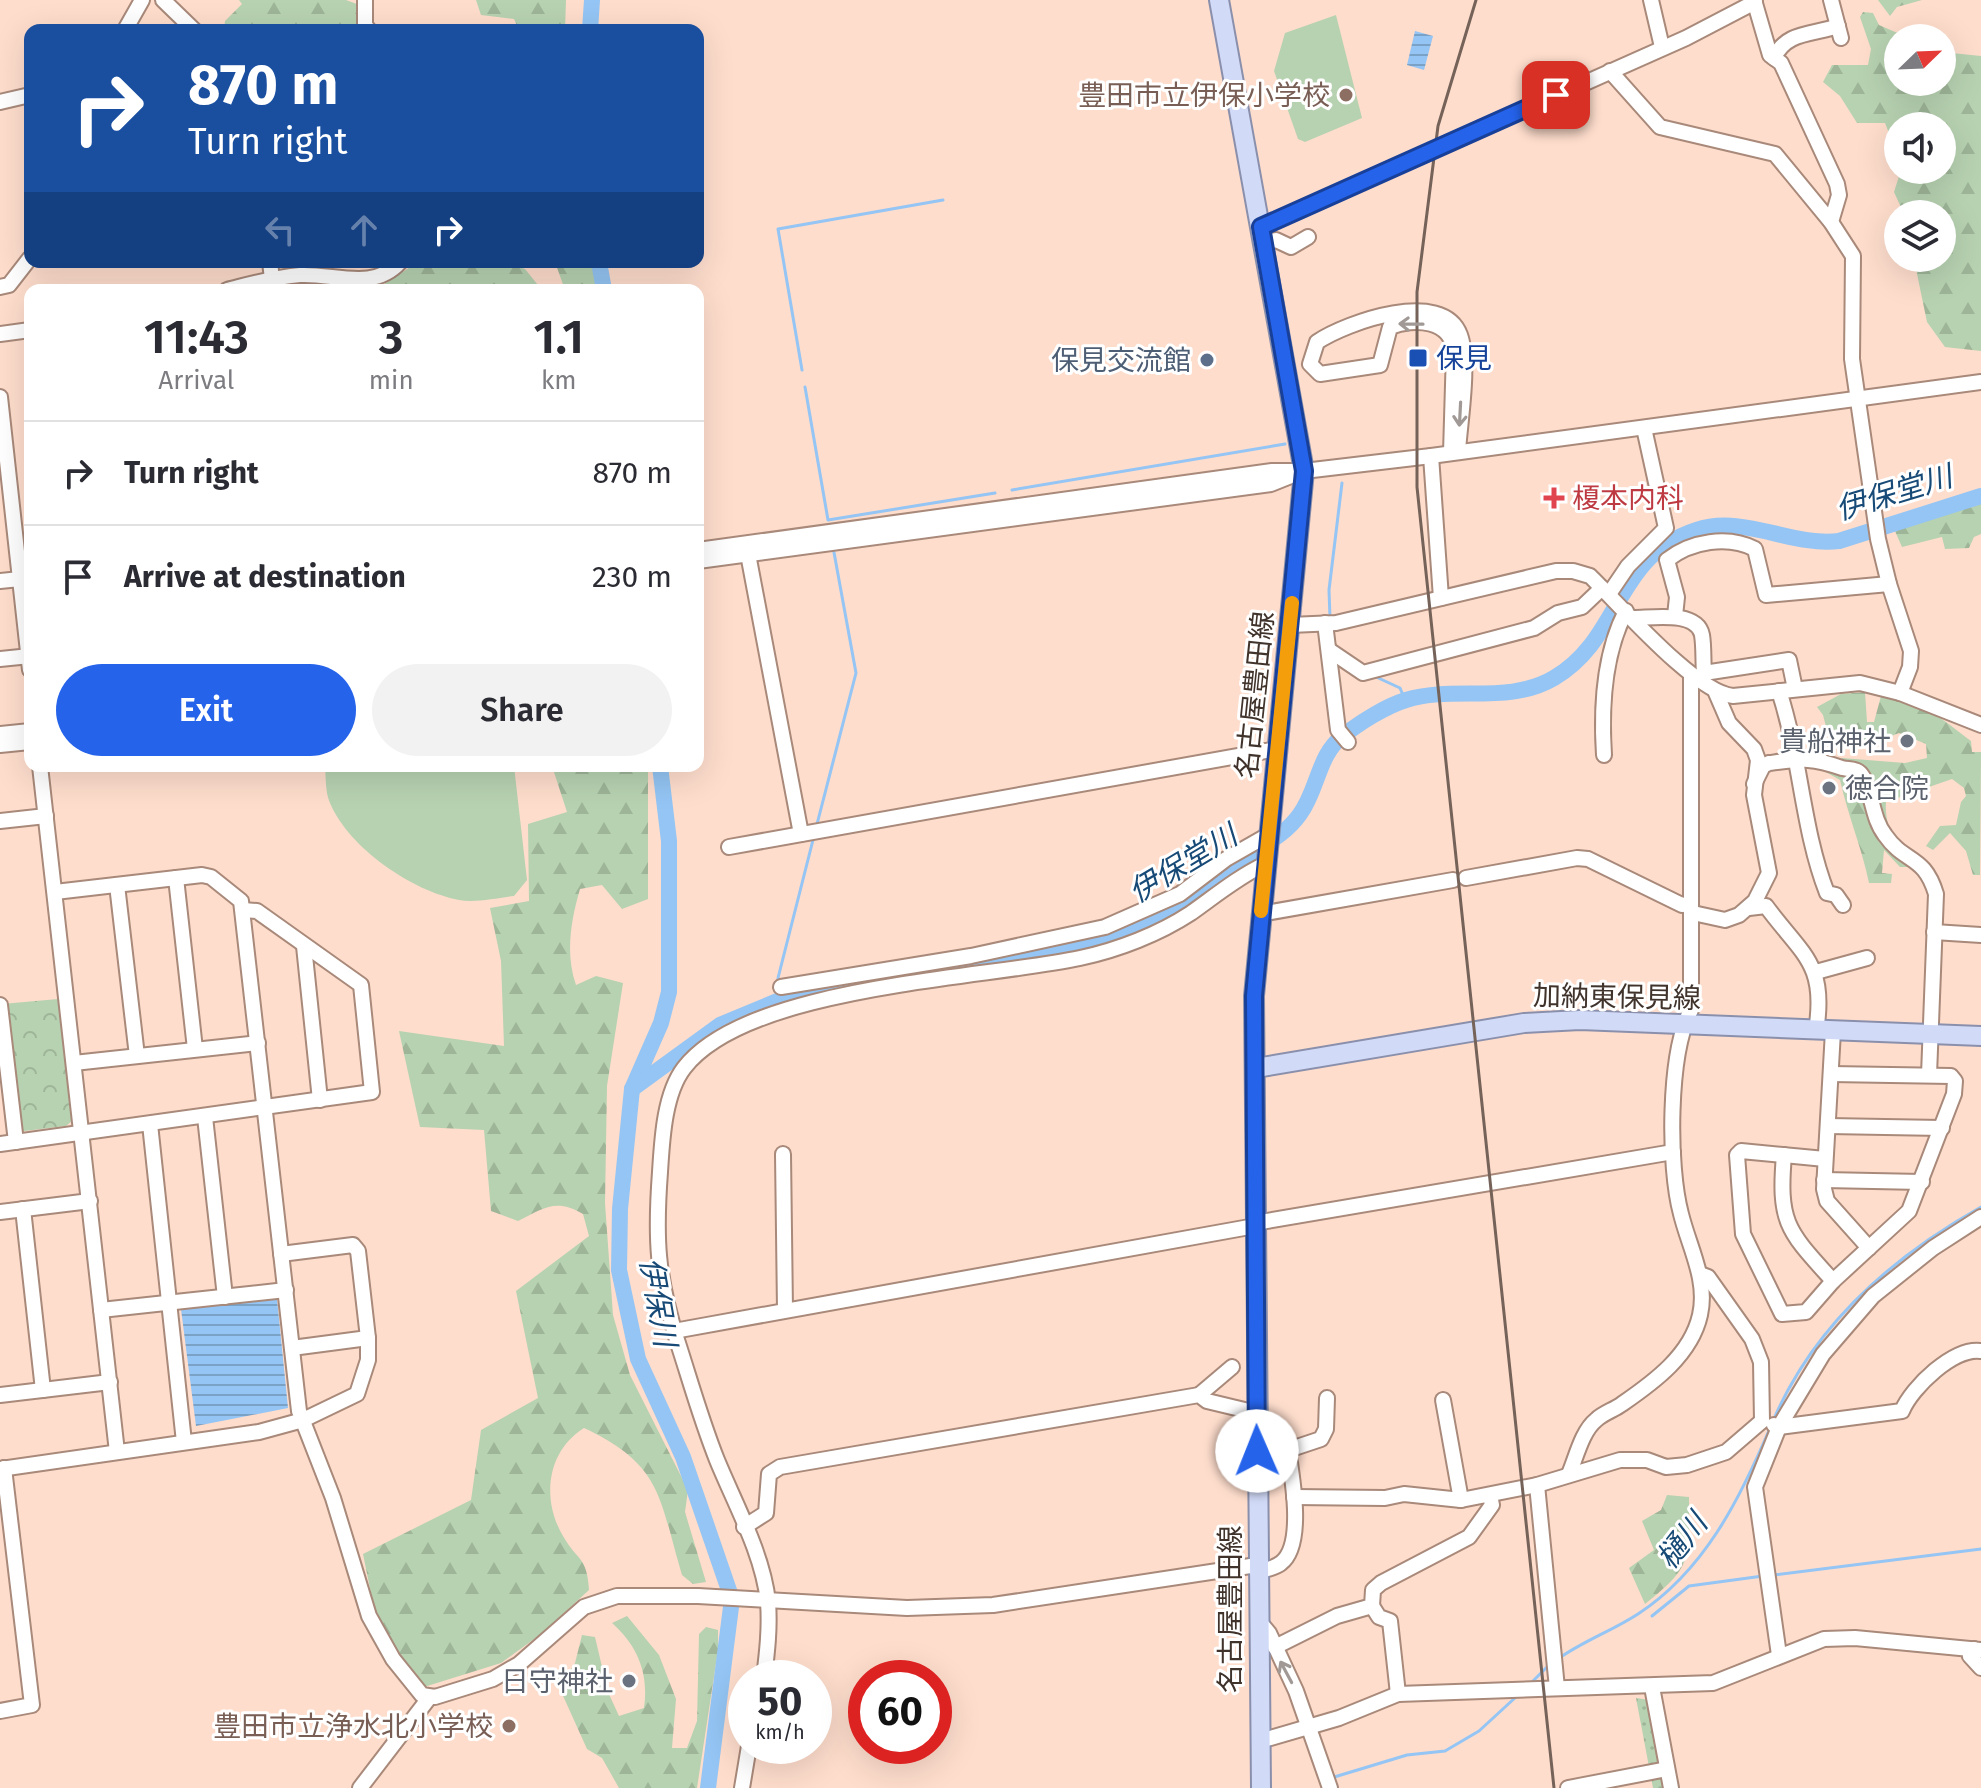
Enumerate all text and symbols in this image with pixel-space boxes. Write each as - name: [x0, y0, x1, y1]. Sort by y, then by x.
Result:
- north arrow: [1884, 24, 1956, 96]
- map controls: [1884, 24, 1956, 272]
- text: 870 m: [188, 52, 339, 119]
- icon: right: [56, 56, 160, 160]
- pin: [1522, 61, 1590, 129]
- icon: arrive: [1534, 73, 1578, 117]
- place label: 豊田市立伊保小学校: [1078, 79, 1330, 112]
- marker: 豊田市立伊保小学校: [1337, 86, 1355, 104]
- button: sound: [1884, 112, 1956, 184]
- text: Turn right: [188, 120, 348, 164]
- button: layers: [1884, 200, 1956, 272]
- icon: left: [258, 208, 302, 252]
- icon: ahead: [342, 208, 386, 252]
- icon: right: [426, 208, 470, 252]
- text: 11:43: [144, 308, 249, 366]
- text: 3: [379, 308, 404, 366]
- text: 1.1: [534, 308, 584, 366]
- one-way arrow: [1398, 316, 1425, 332]
- place label: 保見: [1436, 342, 1492, 375]
- place label: 保見交流館: [1051, 344, 1191, 377]
- marker: 保見: [1407, 347, 1429, 369]
- marker: 保見交流館: [1198, 351, 1216, 369]
- text: Arrival: [158, 365, 234, 396]
- text: min: [369, 365, 414, 396]
- text: km: [541, 365, 577, 396]
- one-way arrow: [1452, 400, 1467, 427]
- icon: right: [56, 451, 100, 495]
- text: Turn right: [124, 455, 259, 491]
- text: 870 m: [593, 455, 672, 491]
- water label: 伊保堂川: [1831, 457, 1960, 528]
- place label: 榎本内科: [1572, 482, 1684, 515]
- marker: 榎本内科: [1543, 487, 1565, 509]
- icon: arrive: [56, 555, 100, 599]
- text: Arrive at destination: [124, 559, 406, 595]
- text: 230 m: [592, 559, 672, 595]
- street label: 名古屋豊田線: [1230, 610, 1280, 780]
- button: Exit: [56, 664, 356, 756]
- button: Share: [372, 664, 672, 756]
- place label: 貴船神社: [1779, 725, 1891, 758]
- marker: 貴船神社: [1898, 732, 1916, 750]
- place label: 徳合院: [1845, 772, 1929, 805]
- marker: 徳合院: [1820, 779, 1838, 797]
- water label: 伊保堂川: [1122, 816, 1246, 910]
- street label: 加納東保見線: [1533, 979, 1701, 1015]
- water label: 伊保川: [632, 1255, 684, 1352]
- position arrow: [1215, 1409, 1299, 1493]
- water label: 樋川: [1649, 1504, 1717, 1576]
- street label: 名古屋豊田線: [1214, 1525, 1247, 1693]
- speed limit sign: 60: [848, 1660, 952, 1764]
- one-way arrow: [1277, 1660, 1293, 1684]
- place label: 日守神社: [501, 1665, 613, 1698]
- marker: 日守神社: [620, 1672, 638, 1690]
- text: 50: [758, 1678, 802, 1726]
- place label: 豊田市立浄水北小学校: [213, 1710, 493, 1743]
- marker: 豊田市立浄水北小学校: [500, 1717, 518, 1735]
- text: km/h: [755, 1720, 805, 1744]

